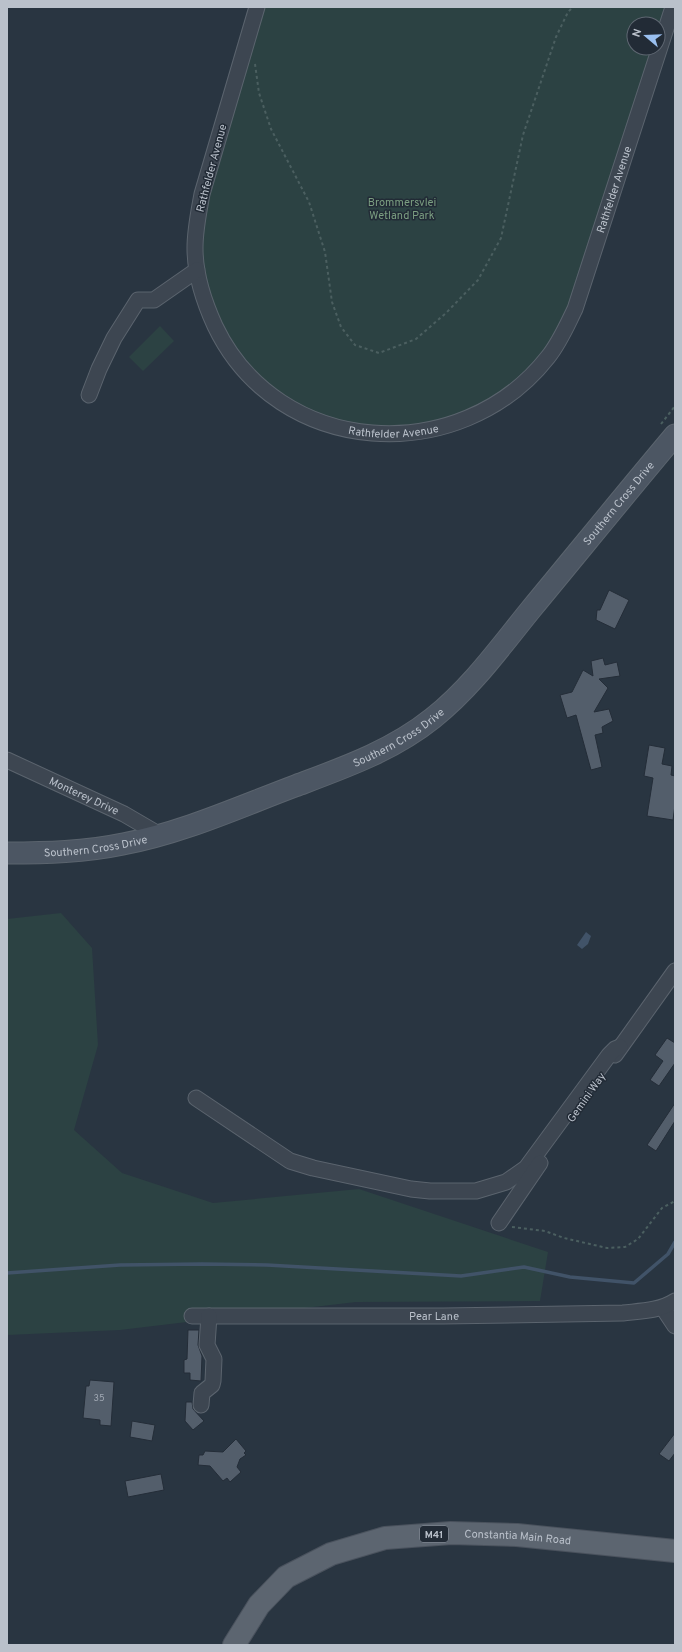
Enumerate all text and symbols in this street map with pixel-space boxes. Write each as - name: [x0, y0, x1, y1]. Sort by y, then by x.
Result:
- north arrow: [626, 16, 666, 56]
- text: N: [630, 27, 645, 39]
- street label: Rathfelder Avenue: [193, 123, 230, 214]
- street label: Rathfelder Avenue: [594, 144, 635, 235]
- park label: Brommersvlei Wetland Park: [368, 196, 436, 223]
- street label: Rathfelder Avenue: [347, 422, 440, 442]
- street label: Southern Cross Drive: [581, 459, 658, 548]
- street label: Southern Cross Drive: [351, 706, 448, 771]
- street label: Monterey Drive: [47, 774, 121, 819]
- street label: Southern Cross Drive: [44, 833, 149, 861]
- street label: Gemini Way: [565, 1070, 609, 1125]
- street label: Pear Lane: [409, 1310, 459, 1324]
- house number: 35: [93, 1393, 105, 1404]
- road number: M41: [420, 1526, 448, 1542]
- street label: Constantia Main Road: [464, 1527, 572, 1548]

